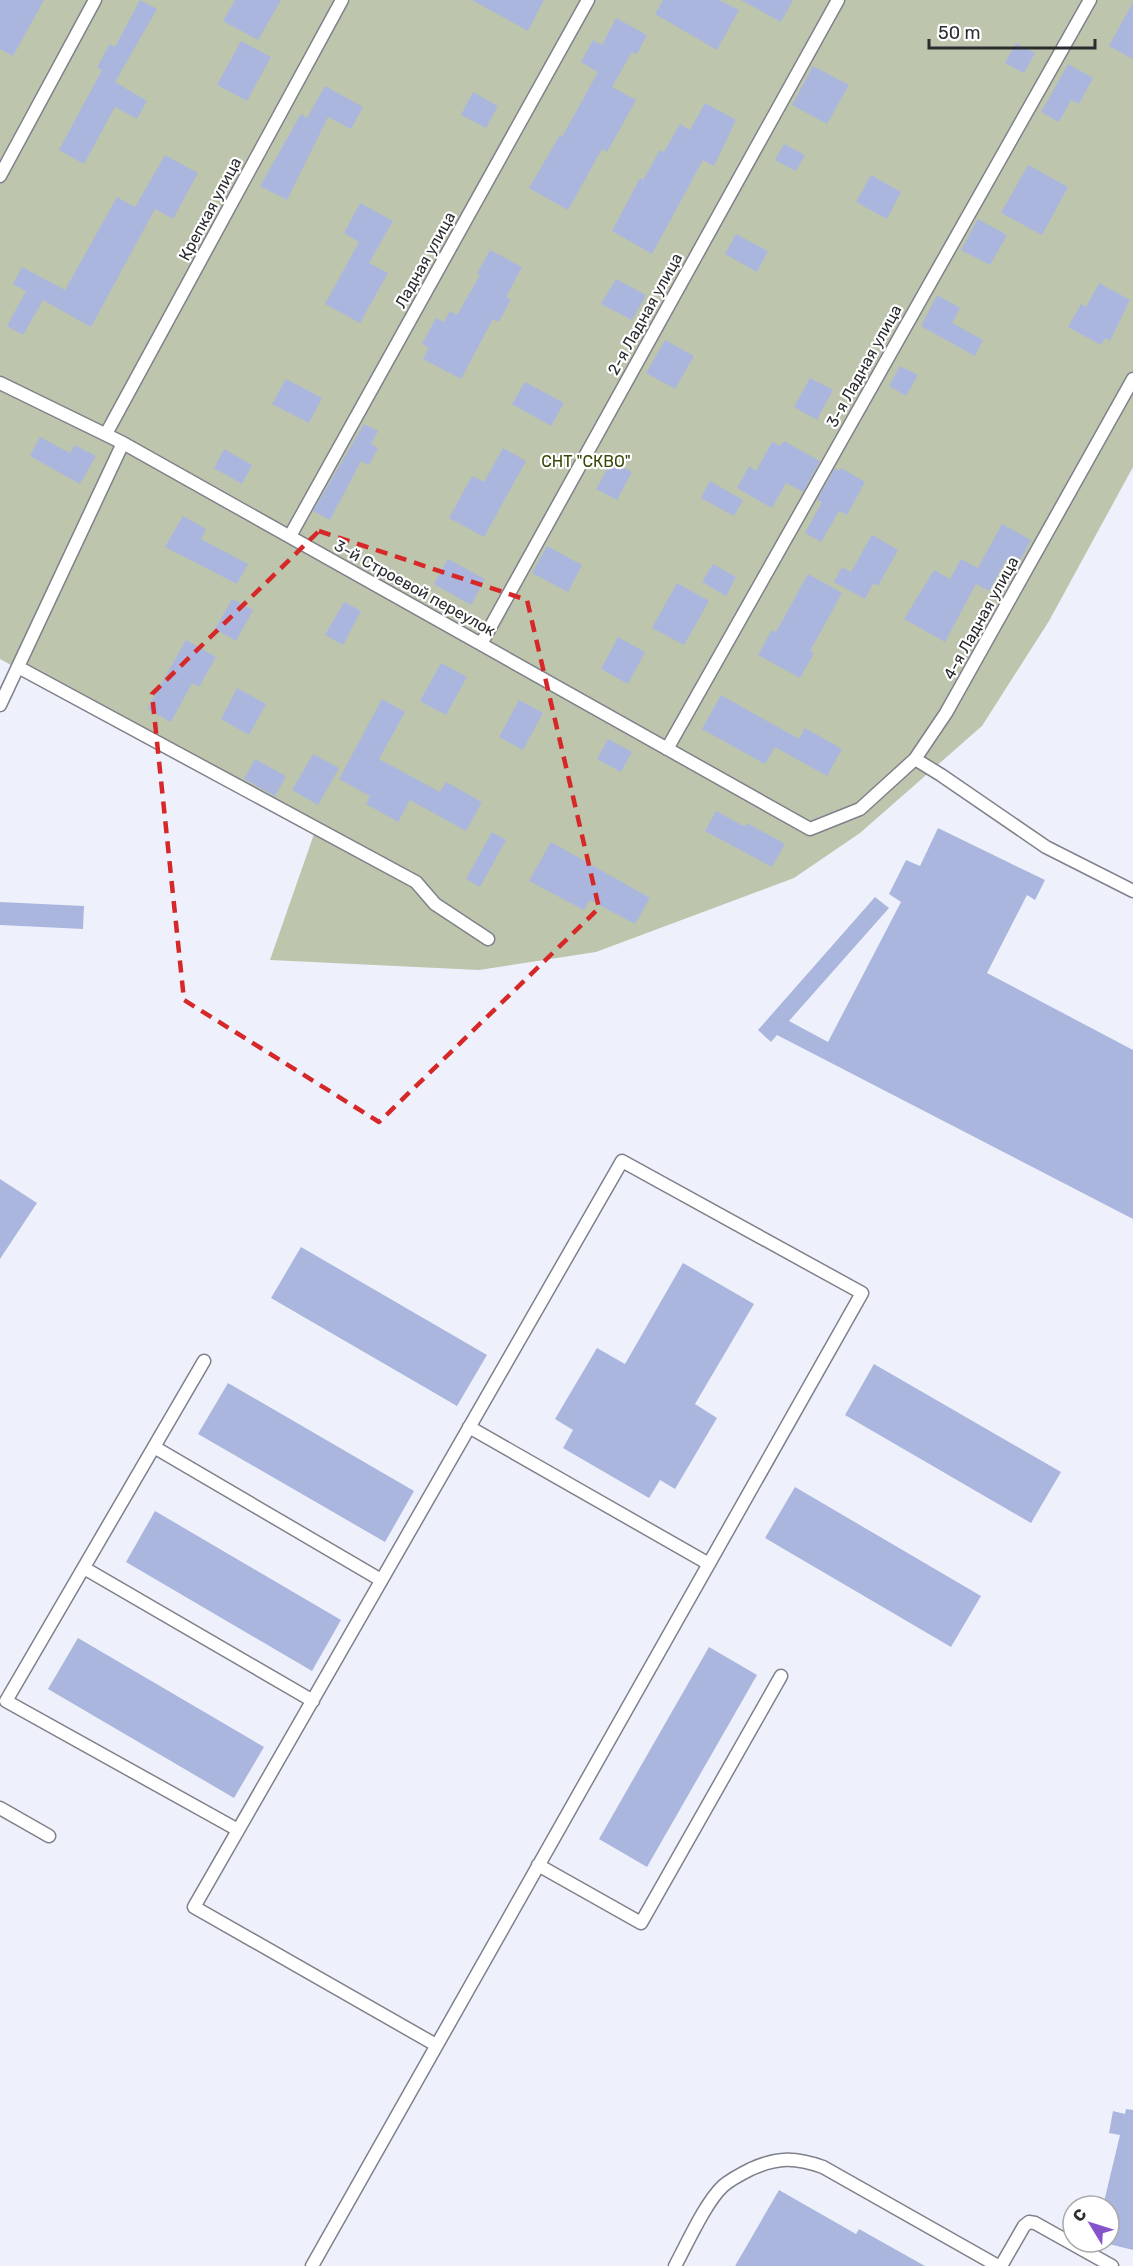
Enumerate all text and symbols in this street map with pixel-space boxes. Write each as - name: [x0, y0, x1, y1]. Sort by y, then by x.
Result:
- scale bar: [929, 12, 1096, 50]
- text: 50 m: [938, 22, 981, 44]
- street label: Крепкая улица: [175, 154, 245, 264]
- street label: Ладная улица: [391, 209, 459, 311]
- street label: 2-я Ладная улица: [604, 250, 686, 378]
- street label: 3-я Ладная улица: [822, 302, 906, 430]
- park label: СНТ "СКВО": [541, 452, 631, 471]
- street label: 3-й Строевой переулок: [331, 536, 499, 640]
- street label: 4-я Ладная улица: [939, 553, 1023, 683]
- north arrow: [1061, 2194, 1121, 2254]
- text: С: [1069, 2205, 1091, 2225]

